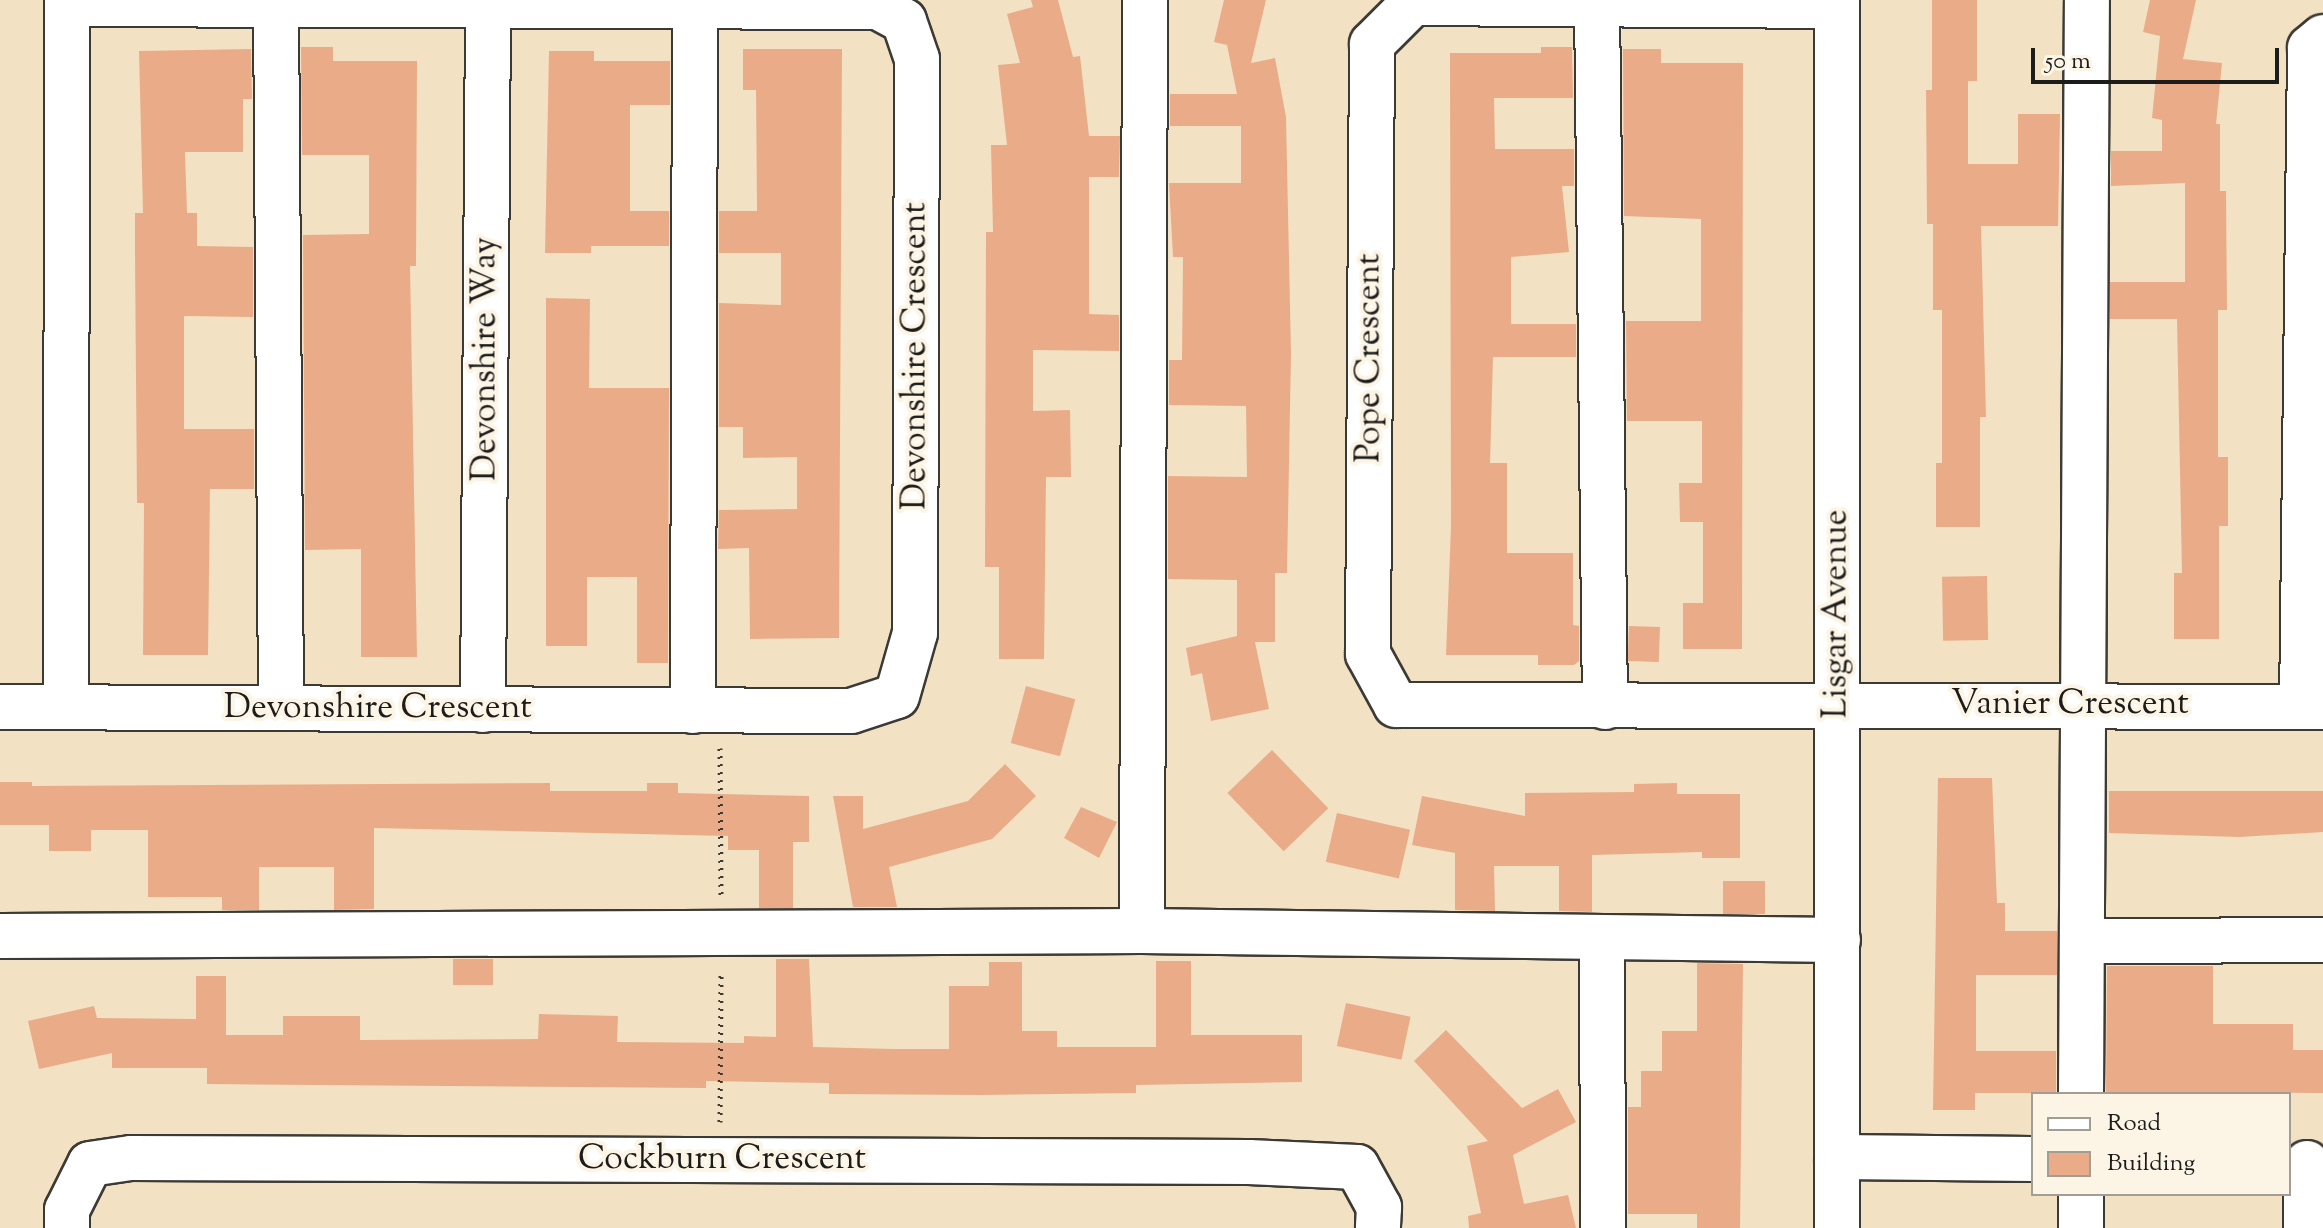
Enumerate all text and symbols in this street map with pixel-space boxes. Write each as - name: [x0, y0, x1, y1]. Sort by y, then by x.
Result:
- scale bar: [2035, 32, 2283, 82]
- text: 50 m: [2045, 45, 2091, 79]
- street label: Devonshire Crescent: [896, 202, 936, 510]
- street label: Devonshire Way: [466, 237, 506, 481]
- street label: Pope Crescent: [1350, 253, 1390, 463]
- street label: Lisgar Avenue: [1817, 510, 1857, 718]
- street label: Vanier Crescent: [1951, 685, 2189, 725]
- street label: Devonshire Crescent: [224, 689, 532, 729]
- legend: [2031, 1092, 2291, 1196]
- text: Road: [2107, 1107, 2161, 1141]
- street label: Cockburn Crescent: [578, 1140, 866, 1180]
- text: Building: [2107, 1147, 2195, 1181]

